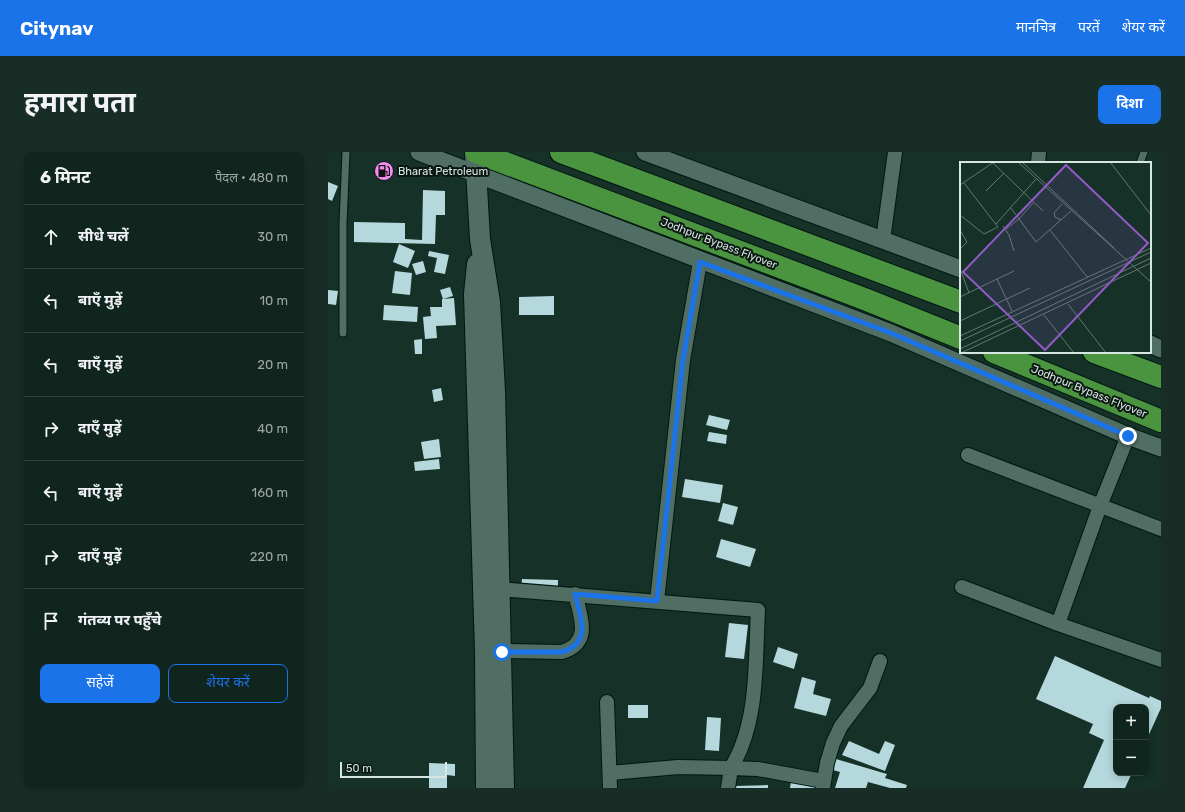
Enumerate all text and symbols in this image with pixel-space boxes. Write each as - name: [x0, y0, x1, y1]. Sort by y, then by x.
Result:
- text: Citynav: [20, 17, 93, 40]
- text: मानचित्र: [1016, 19, 1056, 36]
- text: परतें: [1078, 19, 1100, 36]
- text: शेयर करें: [1122, 19, 1165, 36]
- button: दिशा: [1098, 85, 1161, 124]
- text: हमारा पता: [24, 86, 136, 119]
- fuel station icon: Bharat Petroleum: [373, 160, 395, 182]
- inset map: [960, 162, 1151, 353]
- place label: Bharat Petroleum: [398, 165, 488, 178]
- text: 6 मिनट: [40, 167, 90, 187]
- text: पैदल · 480 m: [215, 170, 288, 185]
- street label: Jodhpur Bypass Flyover: [659, 215, 780, 272]
- icon: ahead: [40, 226, 62, 248]
- text: सीधे चलें: [78, 227, 128, 245]
- text: 30 m: [257, 229, 288, 244]
- icon: left: [40, 290, 62, 312]
- text: बाएँ मुड़ें: [78, 291, 122, 309]
- text: 10 m: [259, 293, 288, 308]
- icon: left: [40, 354, 62, 376]
- text: बाएँ मुड़ें: [78, 355, 122, 373]
- text: 20 m: [257, 357, 288, 372]
- street label: Jodhpur Bypass Flyover: [1029, 362, 1149, 421]
- icon: right: [40, 418, 62, 440]
- text: दाएँ मुड़ें: [78, 419, 121, 437]
- text: 40 m: [257, 421, 288, 436]
- route end: [1119, 427, 1137, 445]
- icon: left: [40, 482, 62, 504]
- text: बाएँ मुड़ें: [78, 483, 122, 501]
- text: 160 m: [252, 485, 288, 500]
- icon: right: [40, 546, 62, 568]
- text: दाएँ मुड़ें: [78, 547, 121, 565]
- text: 220 m: [250, 549, 288, 564]
- icon: arrive: [40, 610, 62, 632]
- text: गंतव्य पर पहुँचे: [78, 611, 162, 629]
- route start: [493, 643, 511, 661]
- button: सहेजें: [40, 664, 160, 703]
- button: शेयर करें: [168, 664, 288, 703]
- map controls: [1113, 704, 1149, 776]
- button: +: [1113, 704, 1149, 740]
- button: −: [1113, 740, 1149, 776]
- scale bar: [340, 760, 447, 779]
- text: 50 m: [346, 762, 372, 775]

